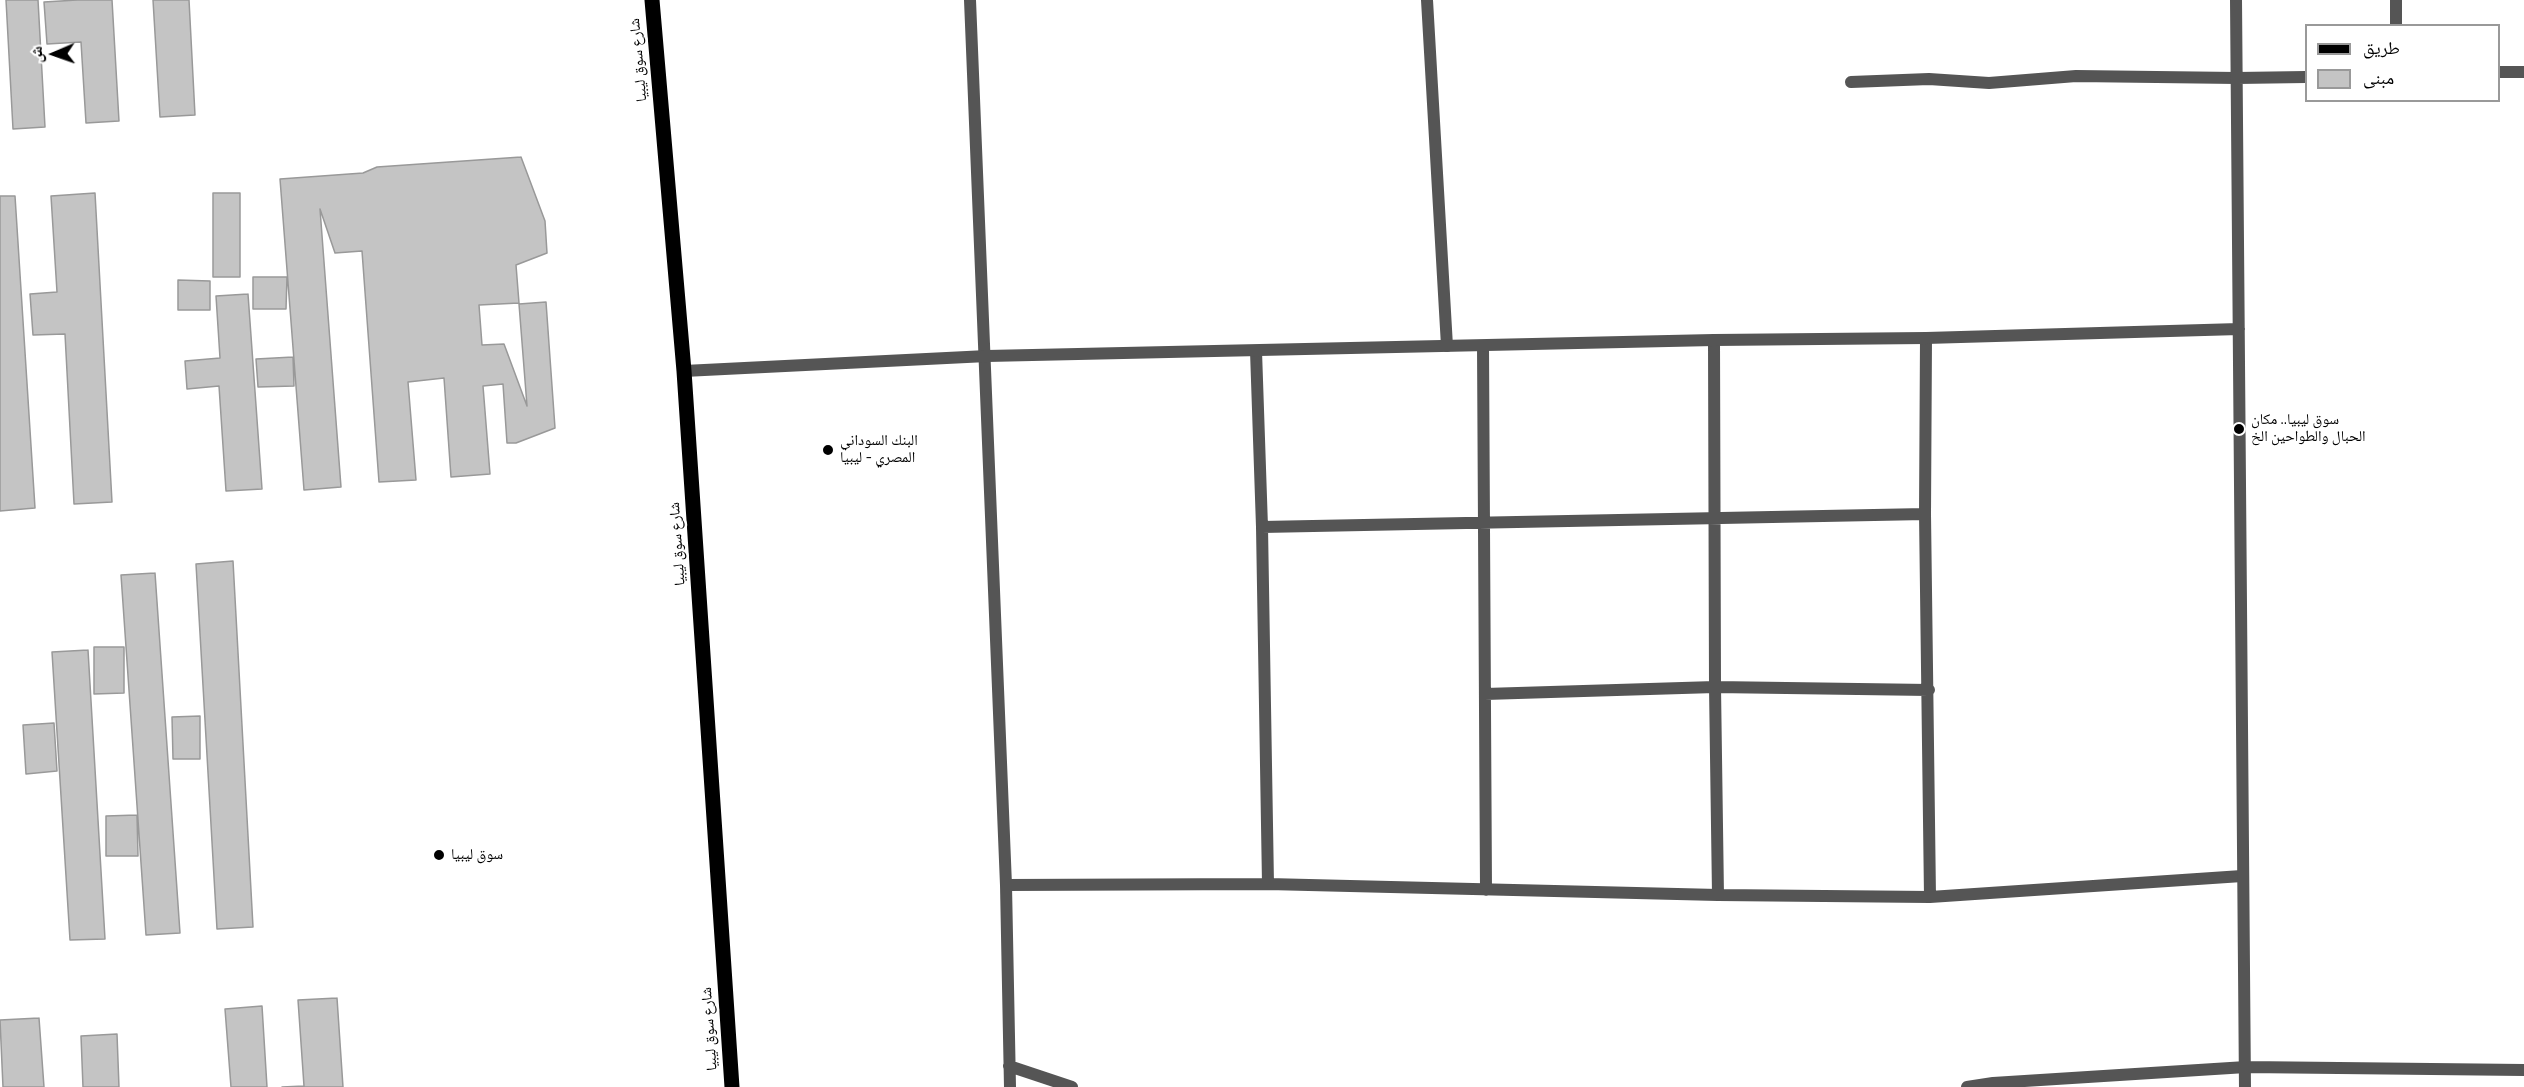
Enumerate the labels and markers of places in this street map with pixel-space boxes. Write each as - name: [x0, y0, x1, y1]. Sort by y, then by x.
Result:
- place label: سوق ليبيا.. مكان الحبال والطواحين الخ: [2251, 411, 2366, 446]
- marker: سوق ليبيا.. مكان الحبال والطواحين الخ: [2232, 422, 2246, 436]
- place label: البنك السوداني المصري - ليبيا: [840, 432, 918, 467]
- marker: البنك السوداني المصري - ليبيا: [821, 443, 835, 457]
- place label: سوق ليبيا: [451, 846, 503, 864]
- marker: سوق ليبيا: [432, 848, 446, 862]

